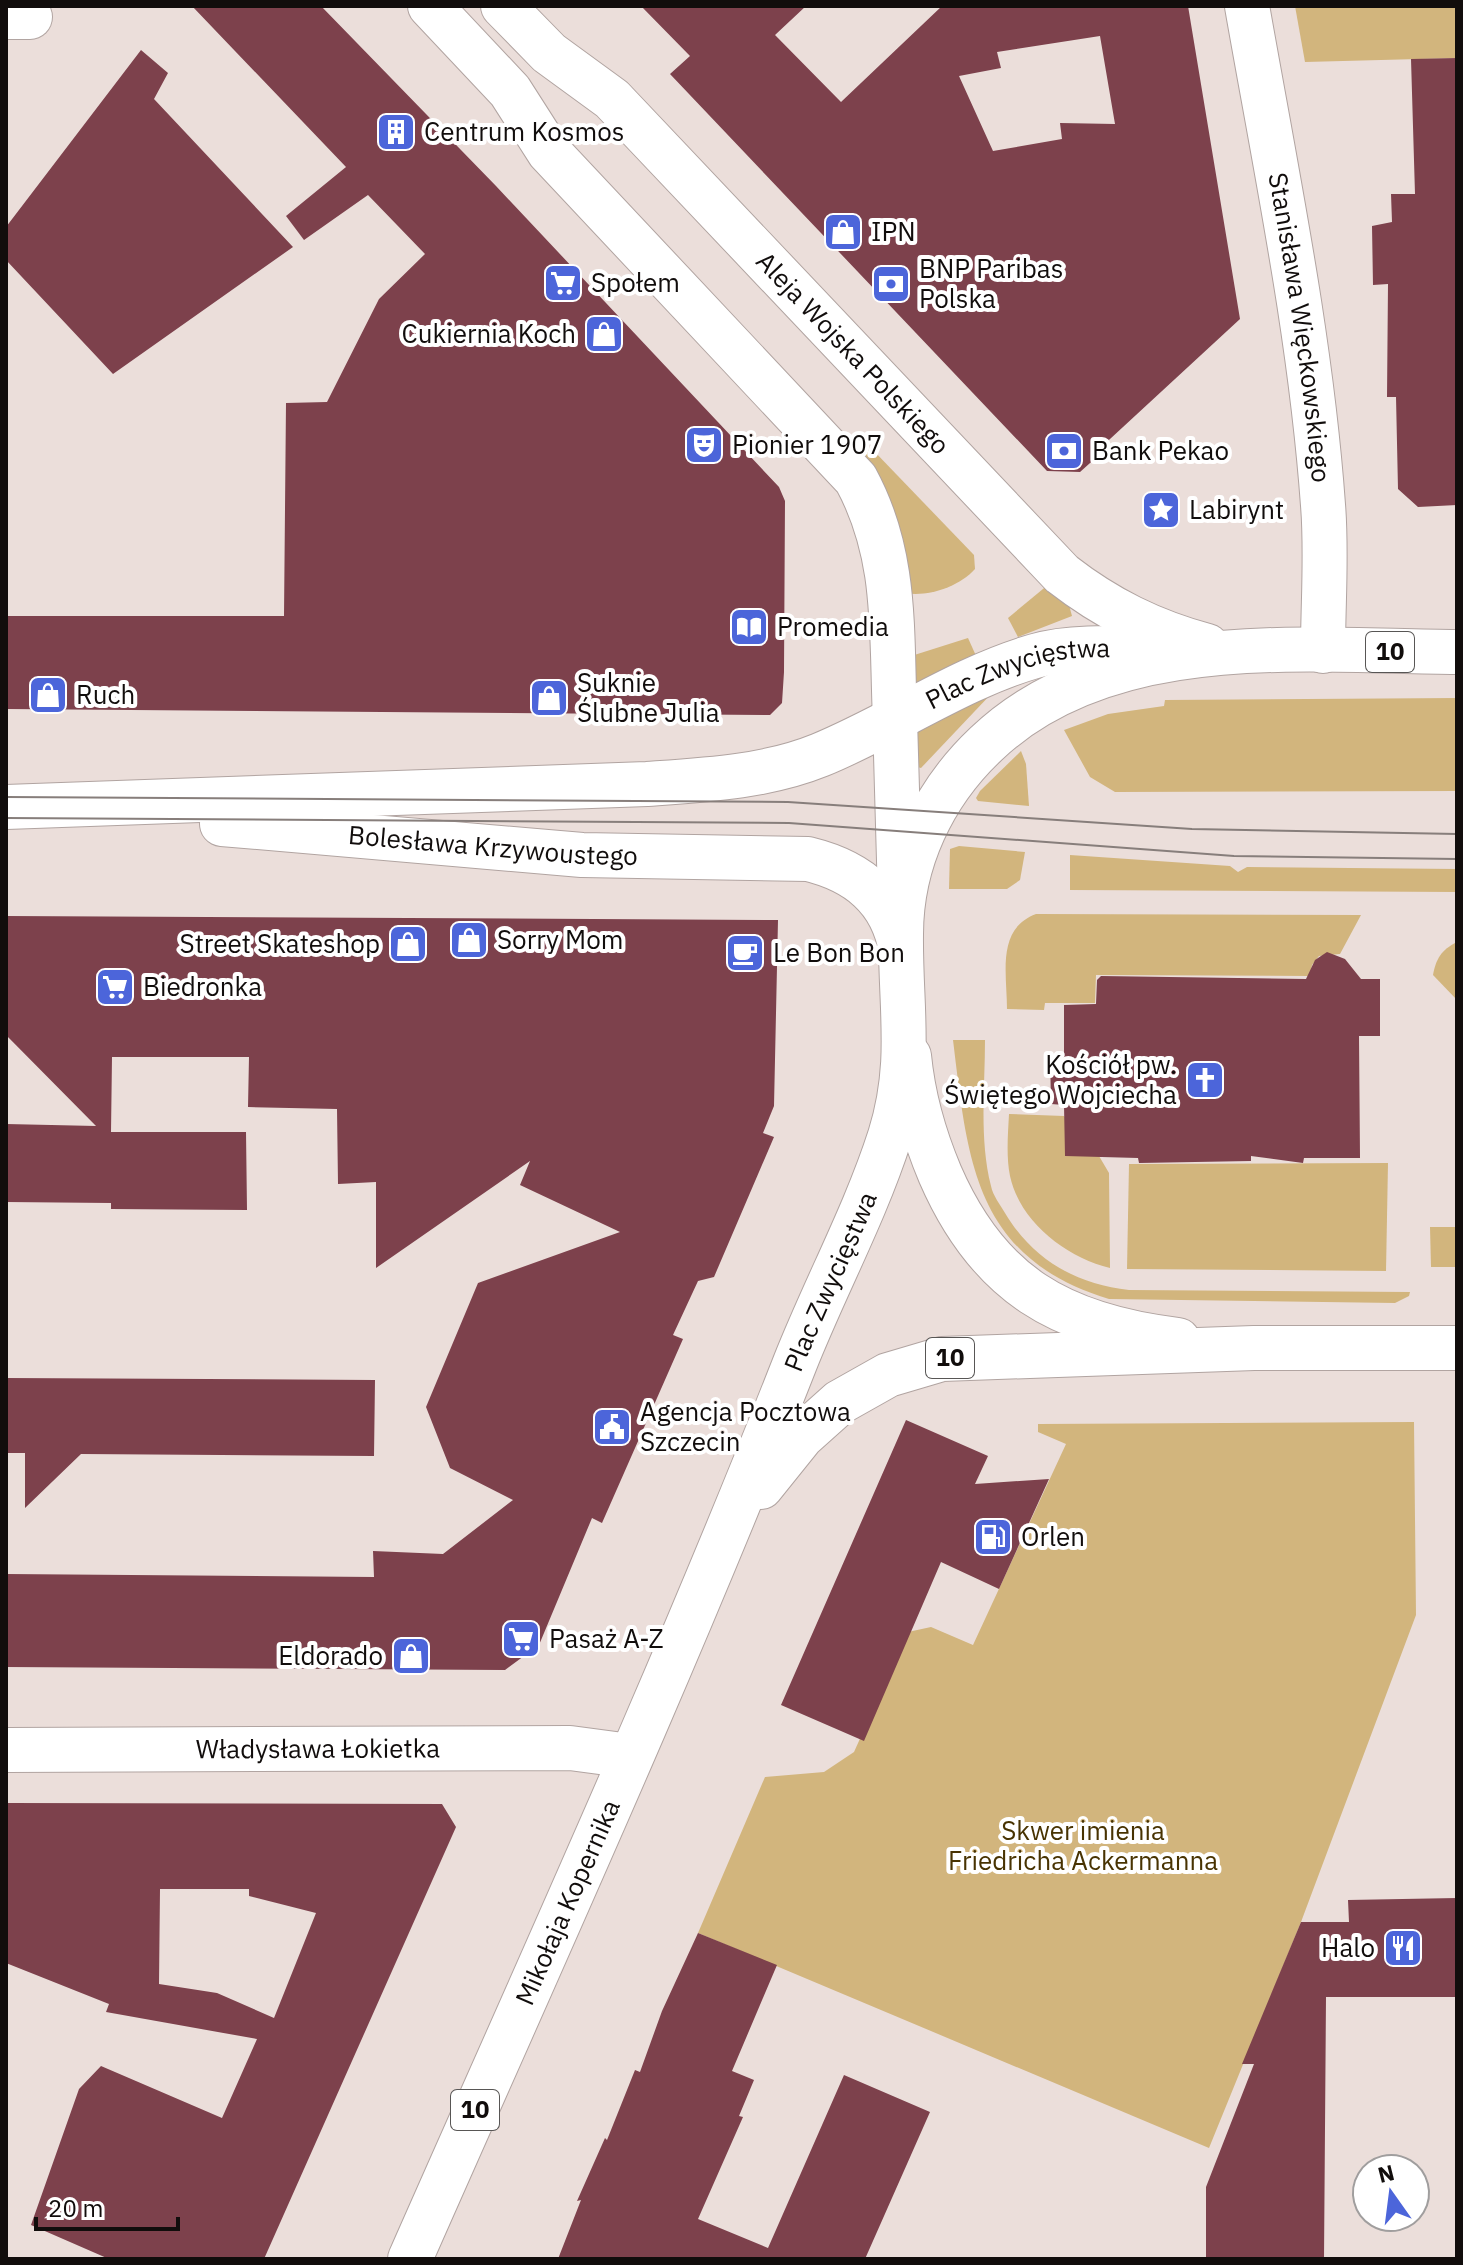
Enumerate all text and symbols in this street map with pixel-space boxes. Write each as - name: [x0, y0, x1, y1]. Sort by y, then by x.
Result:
- building icon: Centrum Kosmos: [375, 111, 417, 153]
- place label: Centrum Kosmos: [424, 114, 624, 148]
- street label: Stanisława Więckowskiego: [1261, 170, 1339, 484]
- shop icon: IPN: [822, 211, 864, 253]
- place label: IPN: [871, 214, 916, 248]
- street label: Aleja Wojska Polskiego: [749, 244, 958, 461]
- place label: BNP Paribas Polska: [919, 251, 1063, 315]
- supermarket icon: Społem: [542, 262, 584, 304]
- bank icon: BNP Paribas Polska: [870, 263, 912, 305]
- place label: Społem: [591, 265, 680, 299]
- shop icon: Cukiernia Koch: [583, 313, 625, 355]
- place label: Cukiernia Koch: [402, 316, 576, 350]
- theatre icon: Pionier 1907: [683, 424, 725, 466]
- place label: Pionier 1907: [732, 427, 882, 461]
- bank icon: Bank Pekao: [1043, 430, 1085, 472]
- place label: Bank Pekao: [1092, 433, 1229, 467]
- place icon: Labirynt: [1140, 489, 1182, 531]
- place label: Labirynt: [1189, 492, 1284, 526]
- library icon: Promedia: [728, 606, 770, 648]
- place label: Promedia: [777, 609, 889, 643]
- street label: Plac Zwycięstwa: [919, 630, 1110, 716]
- road number: 10: [1366, 632, 1414, 672]
- place label: Suknie Ślubne Julia: [577, 665, 720, 729]
- shop icon: Ruch: [27, 674, 69, 716]
- place label: Ruch: [76, 677, 135, 711]
- shop icon: Suknie Ślubne Julia: [528, 677, 570, 719]
- street label: Bolesława Krzywoustego: [347, 817, 638, 872]
- shop icon: Sorry Mom: [448, 919, 490, 961]
- place label: Sorry Mom: [497, 922, 624, 956]
- shop icon: Street Skateshop: [387, 923, 429, 965]
- place label: Street Skateshop: [180, 926, 380, 960]
- cafe icon: Le Bon Bon: [724, 932, 766, 974]
- place label: Le Bon Bon: [773, 935, 905, 969]
- supermarket icon: Biedronka: [94, 966, 136, 1008]
- place label: Biedronka: [143, 969, 262, 1003]
- place label: Kościół pw. Świętego Wojciecha: [944, 1047, 1177, 1111]
- church icon: Kościół pw. Świętego Wojciecha: [1184, 1059, 1226, 1101]
- street label: Plac Zwycięstwa: [775, 1186, 884, 1376]
- road number: 10: [926, 1338, 974, 1378]
- place label: Agencja Pocztowa Szczecin: [640, 1394, 851, 1458]
- public building icon: Agencja Pocztowa Szczecin: [591, 1406, 633, 1448]
- fuel station icon: Orlen: [972, 1516, 1014, 1558]
- place label: Orlen: [1021, 1519, 1085, 1553]
- supermarket icon: Pasaż A-Z: [500, 1618, 542, 1660]
- place label: Pasaż A-Z: [549, 1621, 664, 1655]
- shop icon: Eldorado: [390, 1635, 432, 1677]
- place label: Eldorado: [278, 1638, 383, 1672]
- street label: Władysława Łokietka: [196, 1730, 440, 1765]
- street label: Mikołaja Kopernika: [507, 1794, 627, 2010]
- park label: Skwer imienia Friedricha Ackermanna: [948, 1813, 1218, 1877]
- restaurant icon: Halo: [1382, 1927, 1424, 1969]
- place label: Halo: [1321, 1930, 1375, 1964]
- road number: 10: [451, 2090, 499, 2130]
- north arrow: [1351, 2153, 1431, 2233]
- text: N: [1375, 2157, 1397, 2189]
- scale bar: [36, 2181, 178, 2231]
- text: 20 m: [48, 2192, 103, 2224]

